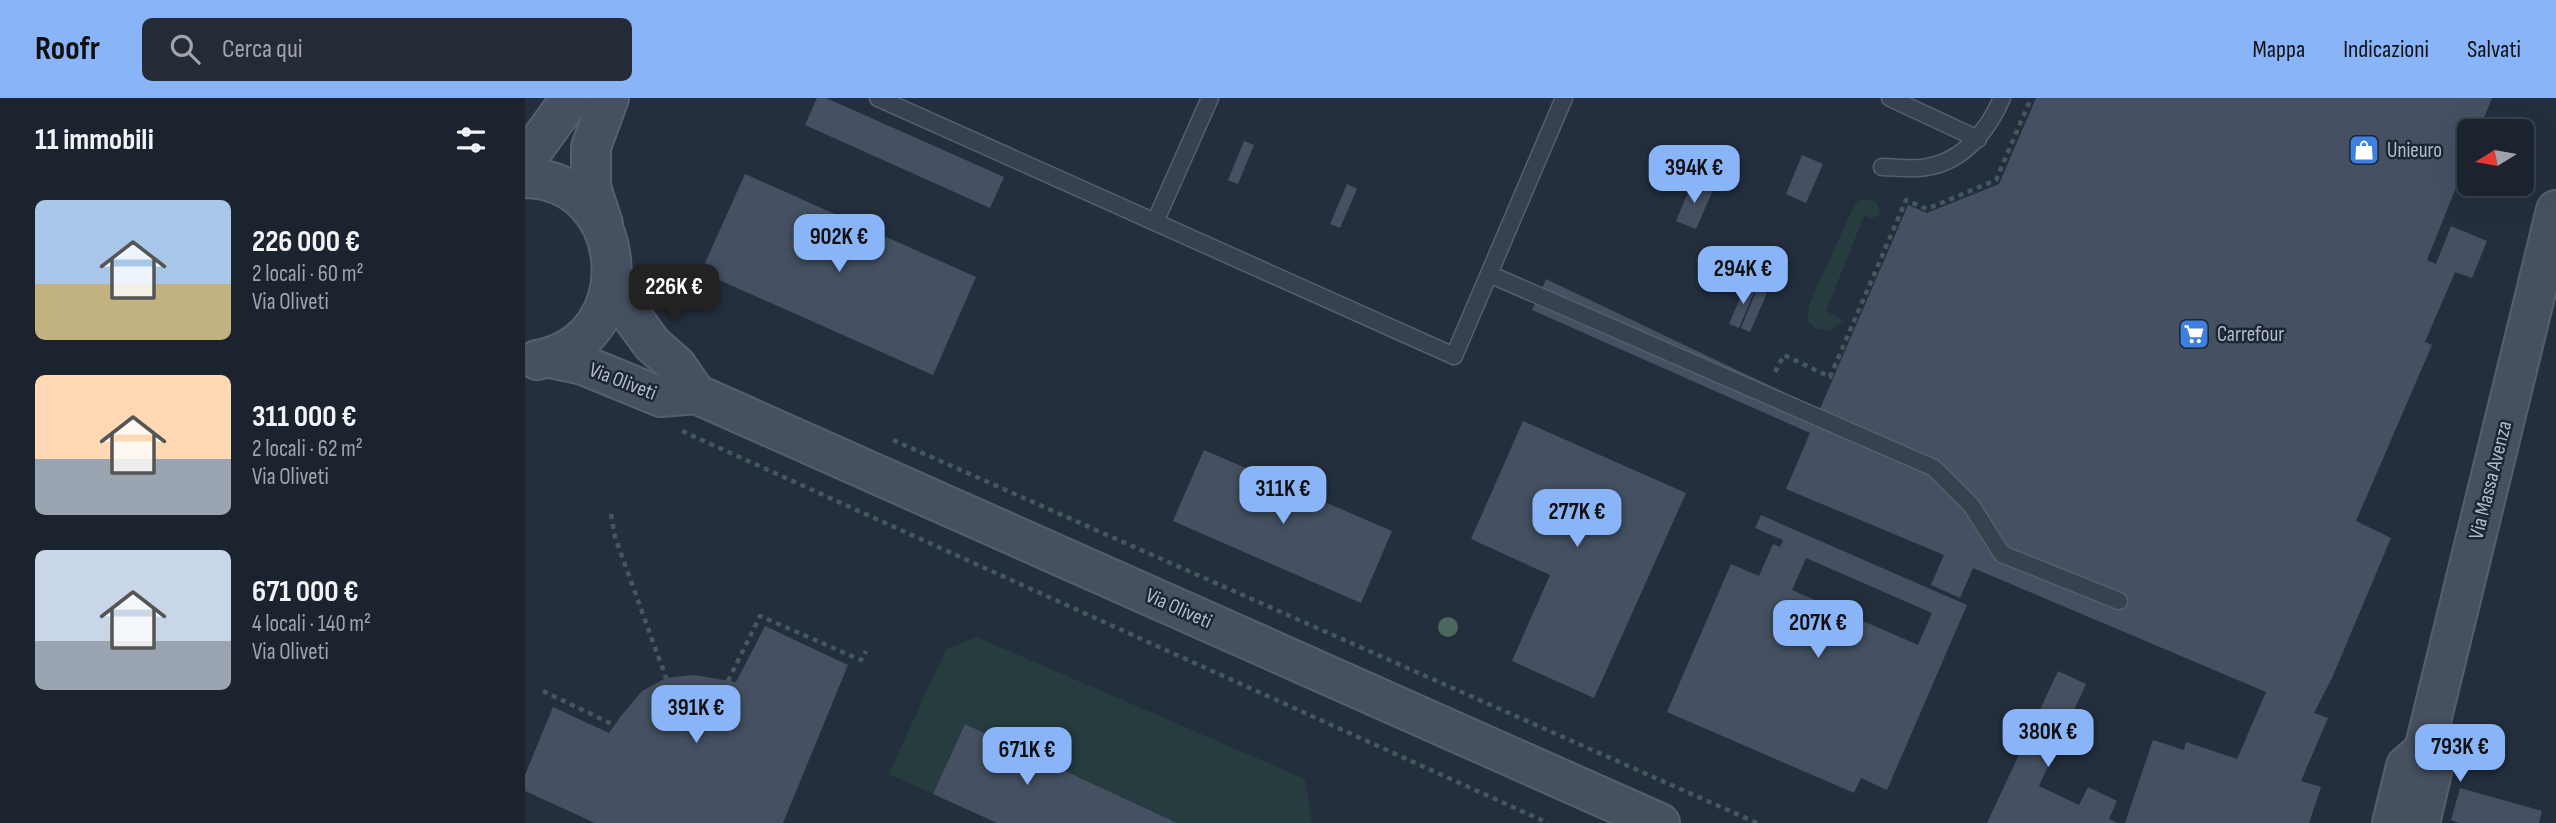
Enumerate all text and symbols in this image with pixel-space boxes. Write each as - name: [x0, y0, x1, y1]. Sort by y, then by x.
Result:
- search box: [142, 18, 632, 81]
- text: Roofr: [35, 29, 100, 69]
- icon: search: [166, 30, 204, 68]
- text: Cerca qui: [222, 34, 303, 65]
- text: Mappa: [2253, 35, 2305, 64]
- text: Indicazioni: [2343, 35, 2429, 64]
- text: Salvati: [2467, 35, 2521, 64]
- north arrow: [2457, 119, 2534, 196]
- map controls: [2457, 119, 2534, 196]
- icon: filters: [452, 121, 490, 159]
- text: 11 immobili: [35, 122, 154, 158]
- shop icon: Unieuro: [2347, 133, 2381, 167]
- place label: Unieuro: [2387, 138, 2442, 163]
- pin: 394K €: [1637, 146, 1751, 205]
- text: 394K €: [1665, 154, 1723, 182]
- pin: 902K €: [782, 214, 896, 274]
- text: 902K €: [810, 223, 868, 251]
- text: 226 000 €: [252, 224, 360, 260]
- icon: home: [91, 228, 175, 312]
- pin: 294K €: [1686, 246, 1800, 306]
- text: 294K €: [1714, 255, 1772, 283]
- text: 2 locali · 60 m²: [252, 260, 364, 288]
- pin: 226K €: [617, 264, 731, 324]
- text: 226K €: [645, 273, 703, 301]
- text: Via Oliveti: [252, 288, 329, 316]
- supermarket icon: Carrefour: [2177, 317, 2211, 351]
- place label: Carrefour: [2217, 322, 2284, 347]
- street label: Via Oliveti: [586, 357, 660, 406]
- text: 311 000 €: [252, 399, 357, 435]
- icon: home: [91, 403, 175, 487]
- street label: Via Massa Avenza: [2464, 418, 2517, 542]
- text: 2 locali · 62 m²: [252, 435, 363, 463]
- text: Via Oliveti: [252, 463, 329, 491]
- pin: 311K €: [1226, 466, 1340, 526]
- text: 311K €: [1255, 475, 1311, 503]
- pin: 277K €: [1520, 490, 1634, 549]
- text: 277K €: [1548, 498, 1606, 526]
- text: 671 000 €: [252, 574, 359, 610]
- icon: home: [91, 578, 175, 662]
- street label: Via Oliveti: [1142, 583, 1216, 634]
- pin: 207K €: [1761, 601, 1875, 660]
- text: 207K €: [1789, 609, 1847, 637]
- text: 4 locali · 140 m²: [252, 610, 371, 638]
- text: Via Oliveti: [252, 638, 329, 666]
- pin: 391K €: [639, 686, 753, 745]
- text: 391K €: [667, 694, 725, 722]
- pin: 380K €: [1991, 710, 2105, 769]
- text: 380K €: [2019, 718, 2077, 746]
- pin: 793K €: [2403, 724, 2517, 784]
- pin: 671K €: [970, 728, 1084, 787]
- text: 793K €: [2431, 733, 2489, 761]
- text: 671K €: [999, 736, 1055, 764]

